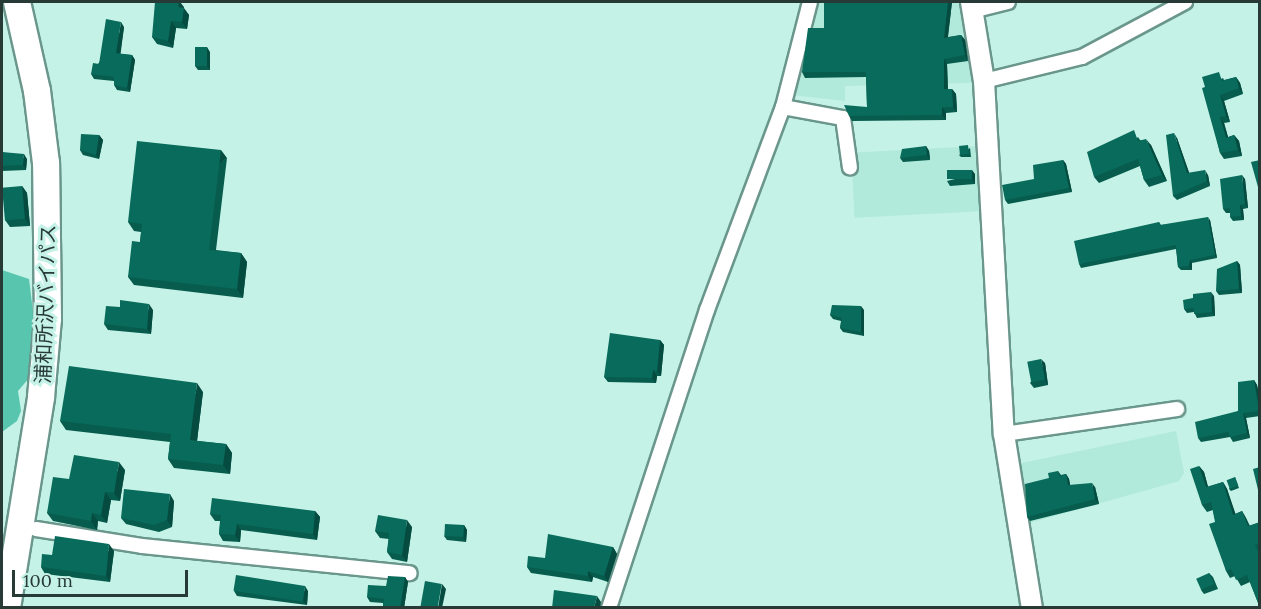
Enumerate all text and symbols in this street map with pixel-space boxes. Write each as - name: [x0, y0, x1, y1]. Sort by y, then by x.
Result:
- street label: 浦和所沢バイパス: [30, 224, 60, 384]
- scale bar: [15, 558, 190, 596]
- text: 100 m: [23, 569, 73, 592]

